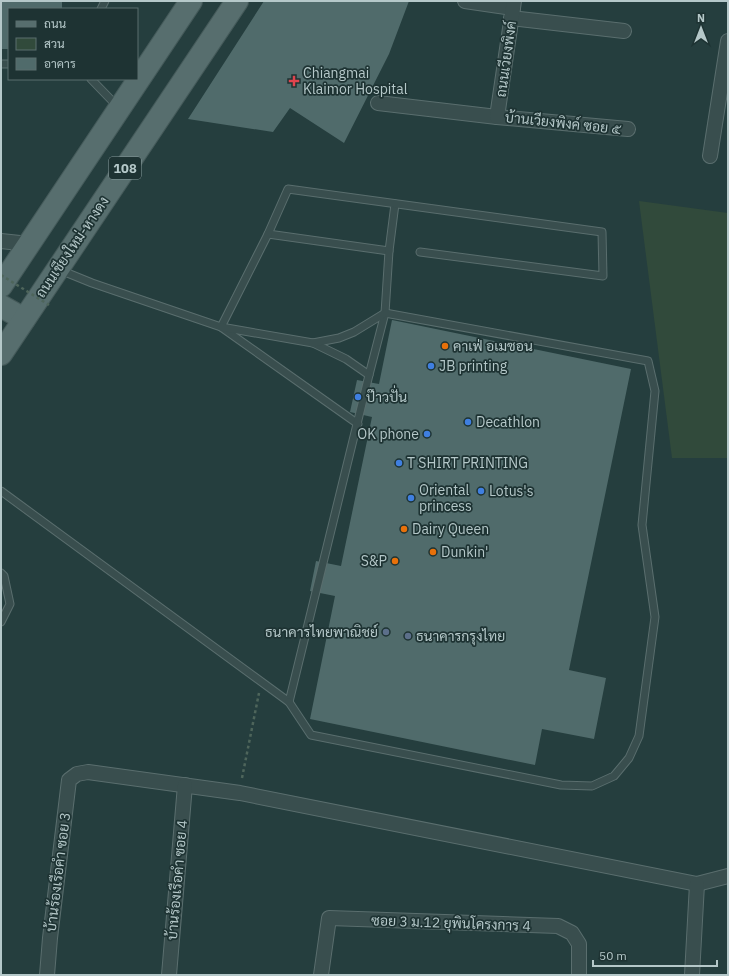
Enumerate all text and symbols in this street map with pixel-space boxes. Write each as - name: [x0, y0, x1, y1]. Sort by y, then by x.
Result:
- legend: [8, 8, 138, 80]
- north arrow: [681, 8, 721, 48]
- text: N: [697, 11, 705, 25]
- text: ถนน: [44, 16, 67, 31]
- street label: ถนนเวียงพิงค์: [492, 20, 520, 98]
- text: สวน: [44, 36, 65, 51]
- text: อาคาร: [44, 56, 76, 71]
- place label: Chiangmai Klaimor Hospital: [303, 64, 408, 98]
- marker: Chiangmai Klaimor Hospital: [288, 75, 300, 87]
- street label: บ้านเวียงพิงค์ ซอย ๕: [504, 108, 622, 138]
- road number: 108: [109, 157, 141, 179]
- street label: ถนนเชียงใหม่-หางดง: [31, 193, 113, 301]
- place label: คาเฟ่ อเมซอน: [453, 337, 533, 355]
- marker: คาเฟ่ อเมซอน: [440, 341, 450, 351]
- place label: JB printing: [439, 357, 508, 375]
- marker: JB printing: [426, 361, 436, 371]
- place label: ป๊าวปั่น: [366, 385, 407, 406]
- marker: ป๊าวปั่น: [353, 392, 363, 402]
- place label: Decathlon: [476, 413, 540, 431]
- marker: Decathlon: [463, 417, 473, 427]
- place label: OK phone: [357, 425, 419, 443]
- marker: OK phone: [422, 429, 432, 439]
- place label: T SHIRT PRINTING: [407, 454, 528, 472]
- marker: T SHIRT PRINTING: [394, 458, 404, 468]
- place label: Oriental princess: [419, 481, 472, 515]
- place label: Lotus's: [489, 482, 534, 500]
- marker: Lotus's: [476, 486, 486, 496]
- marker: Oriental princess: [406, 493, 416, 503]
- place label: Dairy Queen: [412, 520, 489, 538]
- marker: Dairy Queen: [399, 524, 409, 534]
- place label: Dunkin': [441, 543, 488, 561]
- marker: Dunkin': [428, 547, 438, 557]
- place label: S&P: [361, 552, 387, 570]
- marker: S&P: [390, 556, 400, 566]
- place label: ธนาคารไทยพาณิชย์: [265, 623, 378, 641]
- marker: ธนาคารไทยพาณิชย์: [381, 627, 391, 637]
- place label: ธนาคารกรุงไทย: [416, 627, 505, 646]
- marker: ธนาคารกรุงไทย: [403, 631, 413, 641]
- street label: บ้านร้องเรือคำ ซอย 3: [42, 811, 74, 933]
- street label: บ้านร้องเรือคำ ซอย 4: [163, 819, 191, 941]
- street label: ซอย 3 ม.12 ยุพินโครงการ 4: [371, 911, 531, 936]
- scale bar: [593, 942, 717, 968]
- text: 50 m: [599, 948, 627, 963]

